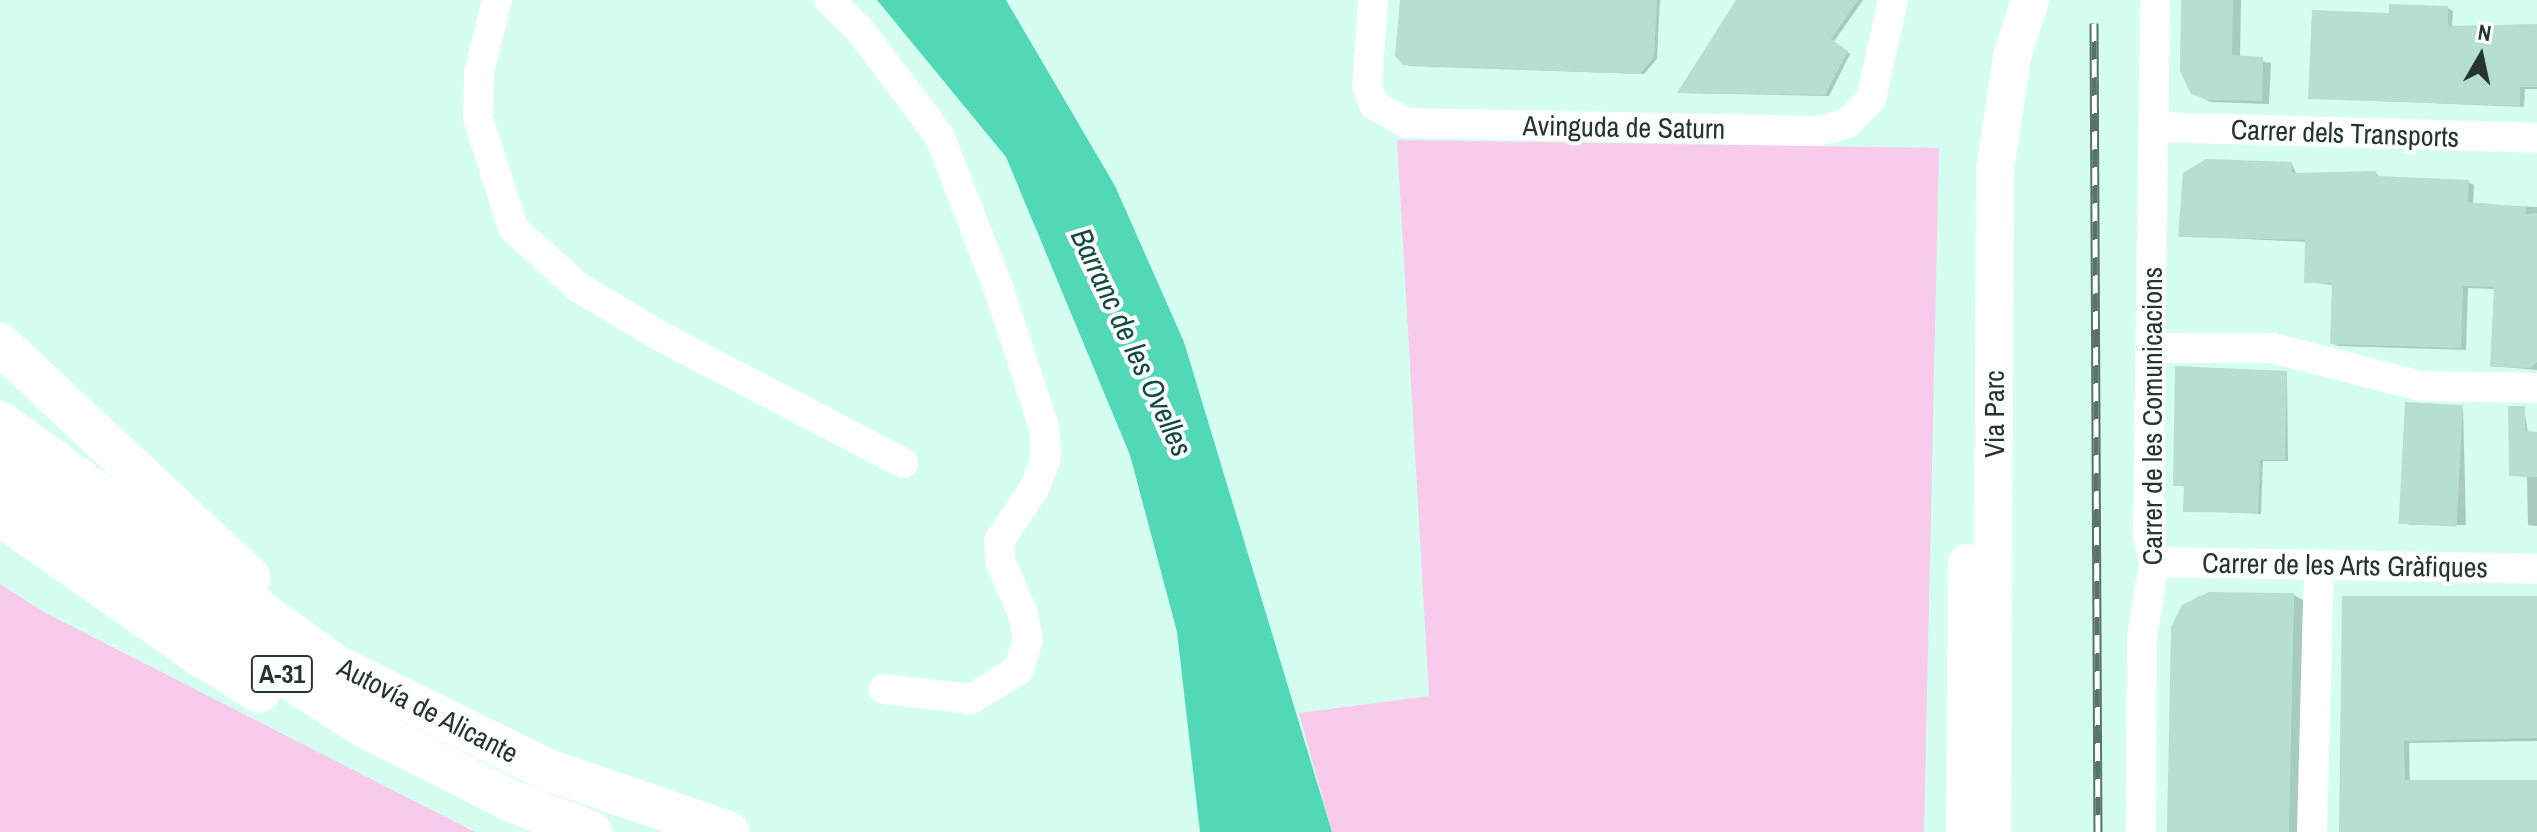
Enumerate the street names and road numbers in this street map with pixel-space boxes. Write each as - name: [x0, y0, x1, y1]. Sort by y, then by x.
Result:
- street label: Avinguda de Saturn: [1522, 108, 1726, 146]
- street label: Carrer dels Transports: [2230, 112, 2460, 154]
- street label: Carrer de les Comunicacions: [2135, 267, 2169, 565]
- street label: Via Parc: [1977, 370, 2011, 458]
- street label: Carrer de les Arts Gràfiques: [2201, 546, 2489, 584]
- street label: Autovía de Alicante: [332, 650, 524, 770]
- road number: A-31: [250, 652, 314, 696]

